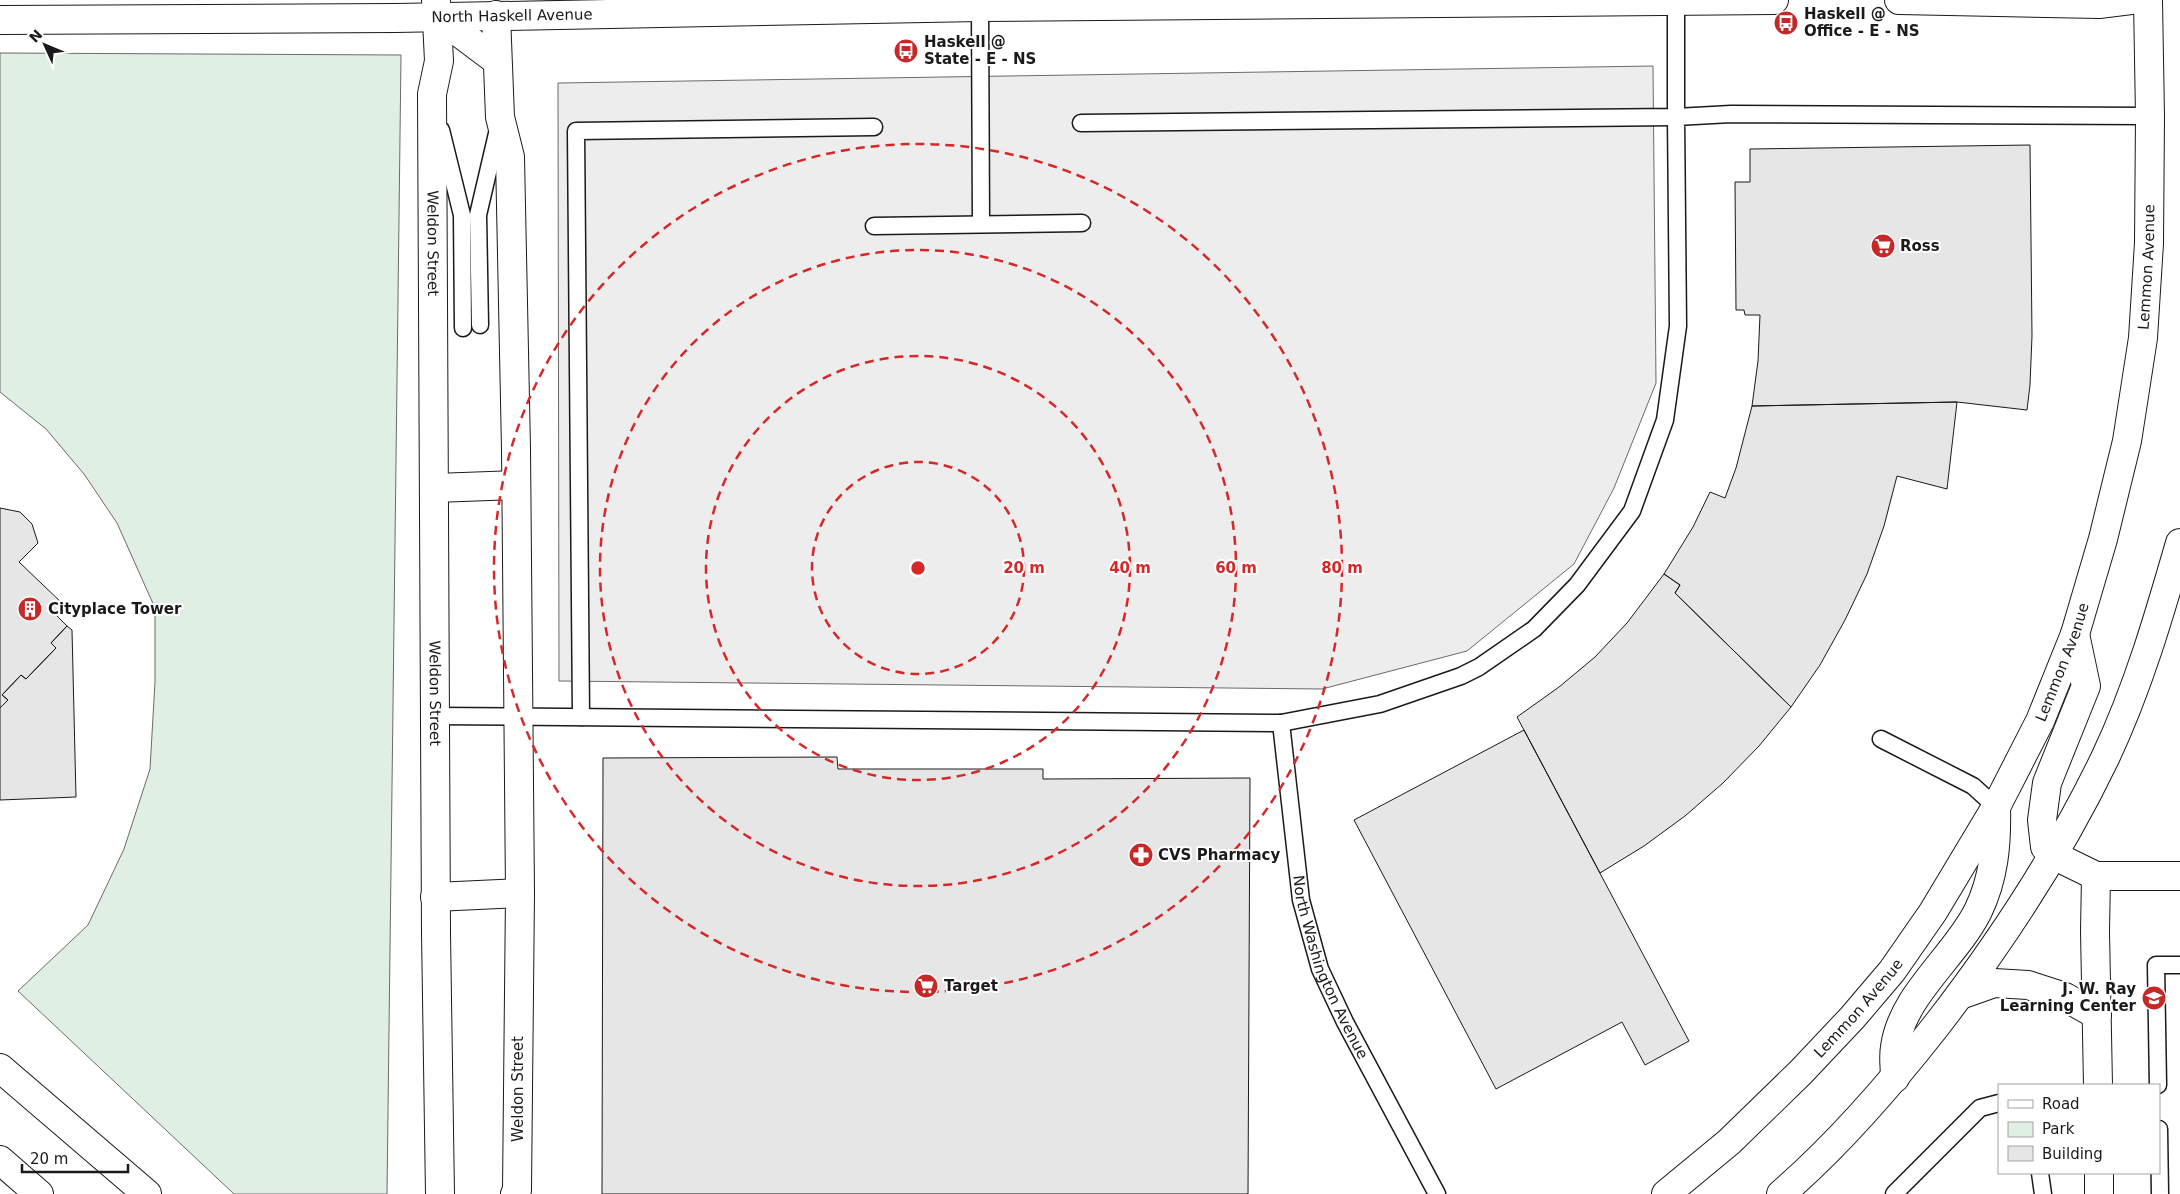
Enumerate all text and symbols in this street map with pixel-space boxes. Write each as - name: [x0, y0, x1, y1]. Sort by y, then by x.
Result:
- street label: North Haskell Avenue: [431, 5, 593, 26]
- place label: Haskell @ Office - E - NS: [1804, 5, 1920, 40]
- bus stop icon: Haskell @ Office - E - NS: [1773, 10, 1799, 36]
- north arrow: [20, 20, 70, 70]
- text: N: [26, 26, 45, 46]
- place label: Haskell @ State - E - NS: [924, 33, 1036, 68]
- bus stop icon: Haskell @ State - E - NS: [893, 38, 919, 64]
- street label: Weldon Street: [423, 190, 442, 296]
- street label: Lemmon Avenue: [2135, 204, 2158, 330]
- supermarket icon: Ross: [1870, 233, 1896, 259]
- place label: Ross: [1900, 237, 1940, 255]
- centre of rings: [909, 559, 927, 577]
- text: 20 m: [1003, 559, 1045, 577]
- text: 40 m: [1109, 559, 1151, 577]
- text: 60 m: [1215, 559, 1257, 577]
- text: 80 m: [1321, 559, 1363, 577]
- building icon: Cityplace Tower: [17, 596, 43, 622]
- place label: Cityplace Tower: [48, 600, 182, 618]
- street label: Lemmon Avenue: [2032, 601, 2093, 724]
- street label: Weldon Street: [426, 640, 444, 746]
- pharmacy icon: CVS Pharmacy: [1128, 842, 1154, 868]
- place label: CVS Pharmacy: [1158, 846, 1280, 864]
- street label: North Washington Avenue: [1289, 874, 1372, 1062]
- street label: Lemmon Avenue: [1810, 955, 1907, 1061]
- supermarket icon: Target: [913, 973, 939, 999]
- place label: Target: [944, 977, 998, 995]
- place label: J. W. Ray Learning Center: [2000, 980, 2137, 1015]
- school or university icon: J. W. Ray Learning Center: [2141, 985, 2167, 1011]
- street label: Weldon Street: [509, 1036, 527, 1142]
- legend: [1998, 1084, 2160, 1174]
- text: Road: [2042, 1095, 2080, 1113]
- text: Park: [2042, 1120, 2075, 1138]
- scale bar: [22, 1142, 129, 1174]
- text: Building: [2042, 1145, 2103, 1163]
- text: 20 m: [30, 1150, 68, 1168]

